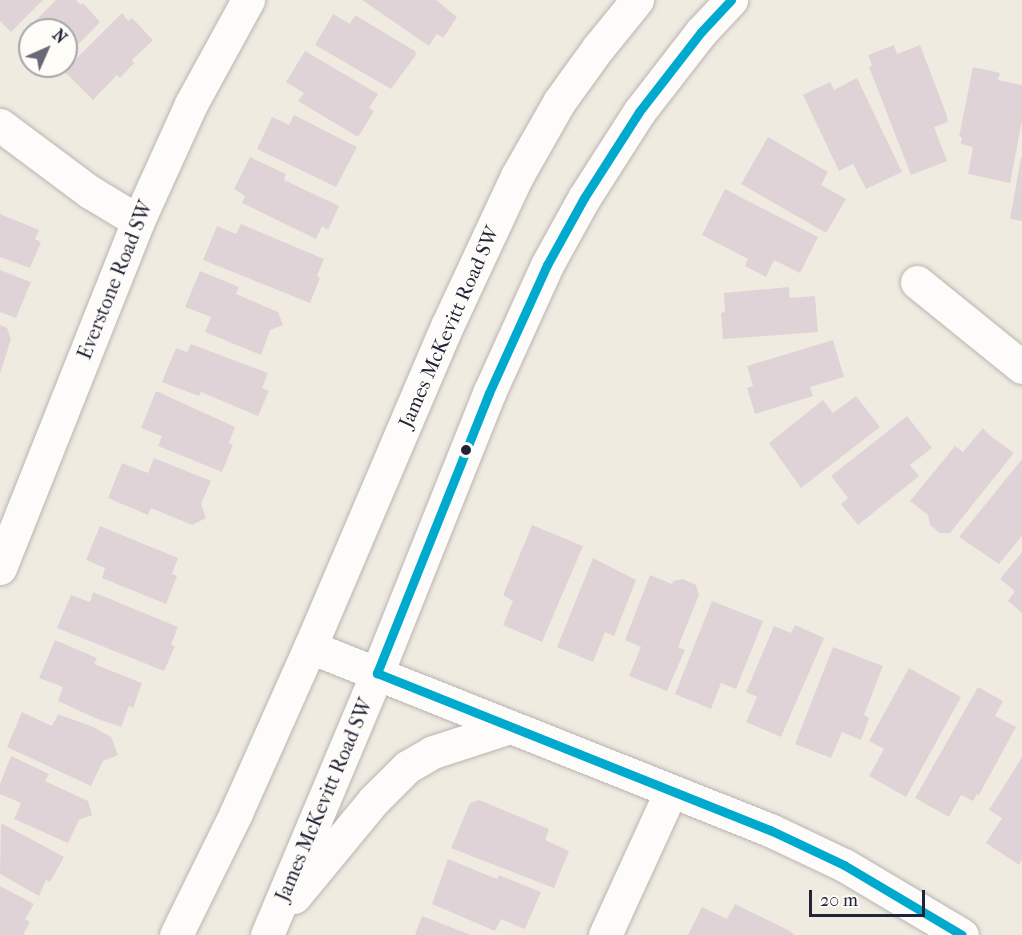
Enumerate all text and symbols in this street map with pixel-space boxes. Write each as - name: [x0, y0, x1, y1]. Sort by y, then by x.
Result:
- north arrow: [18, 18, 78, 78]
- text: N: [49, 25, 71, 47]
- street label: Everstone Road SW: [72, 197, 158, 363]
- street label: James McKevitt Road SW: [394, 222, 504, 432]
- unlabelled marker: [460, 444, 472, 456]
- street label: James McKevitt Road SW: [270, 695, 378, 905]
- scale bar: [812, 878, 928, 916]
- text: 20 m: [820, 890, 858, 911]

